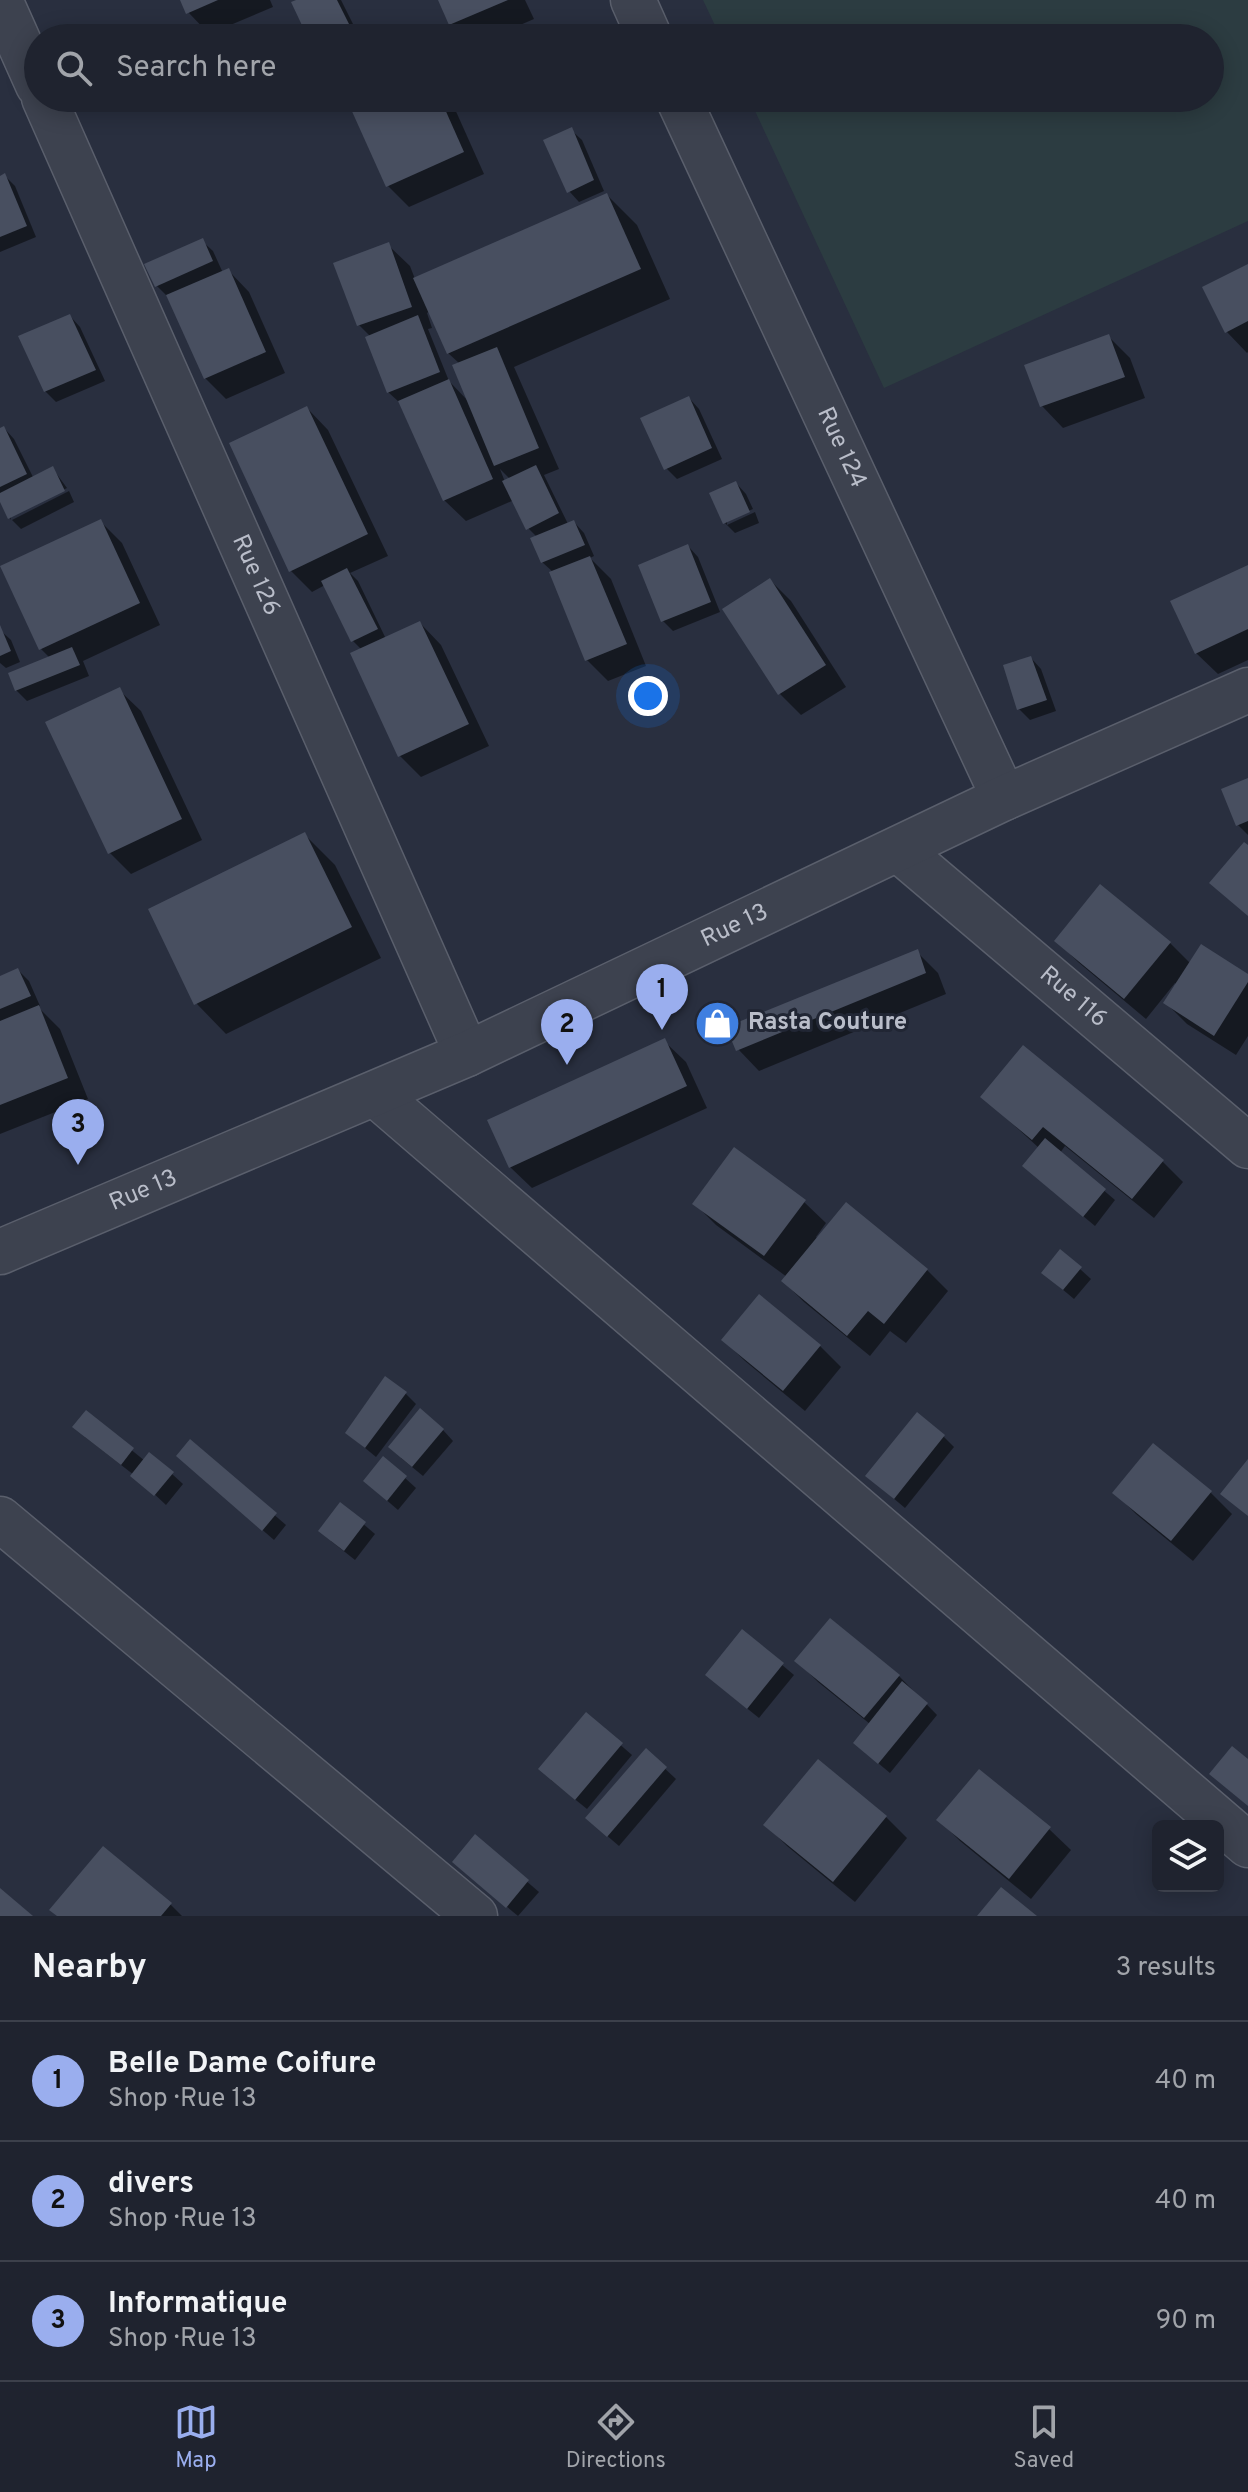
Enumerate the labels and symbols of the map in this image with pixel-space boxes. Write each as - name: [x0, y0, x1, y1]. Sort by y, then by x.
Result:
- street label: Rue 124: [809, 403, 873, 493]
- street label: Rue 126: [224, 530, 286, 621]
- your location: [628, 676, 668, 716]
- street label: Rue 13: [696, 897, 773, 955]
- street label: Rue 116: [1033, 960, 1113, 1035]
- pin: 1: [636, 964, 688, 1030]
- pin: 2: [541, 999, 593, 1065]
- shop icon: Rasta Couture: [693, 999, 741, 1047]
- place label: Rasta Couture: [748, 1008, 907, 1038]
- pin: 3: [52, 1099, 104, 1165]
- street label: Rue 13: [105, 1163, 182, 1219]

